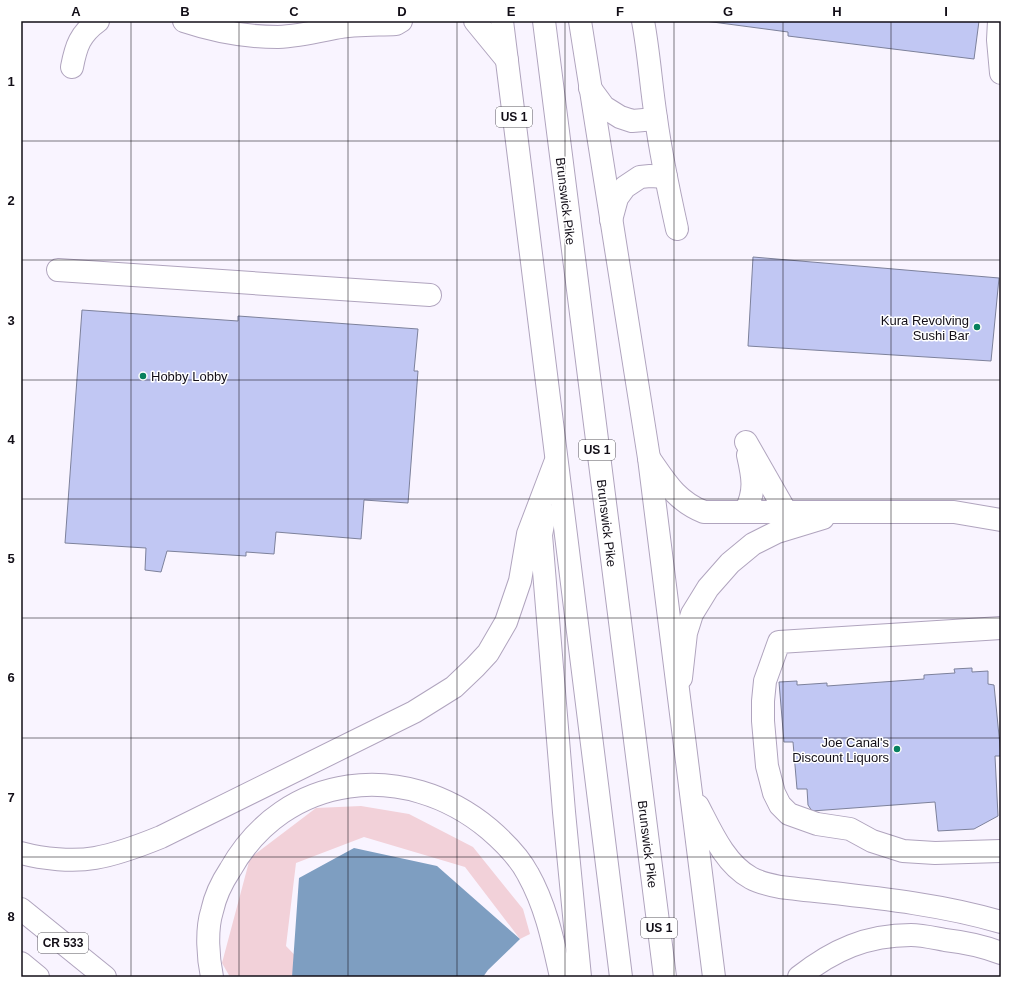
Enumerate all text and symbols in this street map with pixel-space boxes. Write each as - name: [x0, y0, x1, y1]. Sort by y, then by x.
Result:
- text: A: [71, 4, 81, 19]
- text: B: [180, 4, 190, 19]
- text: C: [289, 4, 299, 19]
- text: D: [397, 4, 407, 19]
- text: E: [507, 4, 516, 19]
- text: F: [616, 4, 624, 19]
- text: G: [723, 4, 733, 19]
- text: H: [832, 4, 842, 19]
- text: I: [944, 4, 948, 19]
- text: 1: [7, 74, 15, 89]
- road number: US 1: [496, 107, 532, 127]
- street label: Brunswick Pike: [553, 156, 578, 246]
- text: 2: [7, 193, 15, 208]
- text: 3: [7, 313, 15, 328]
- place label: Kura Revolving Sushi Bar: [881, 313, 970, 343]
- marker: Kura Revolving Sushi Bar: [972, 322, 982, 332]
- place label: Hobby Lobby: [151, 369, 228, 384]
- marker: Hobby Lobby: [138, 371, 148, 381]
- text: 4: [7, 432, 15, 447]
- road number: US 1: [579, 440, 615, 460]
- street label: Brunswick Pike: [594, 478, 619, 568]
- text: 5: [7, 551, 15, 566]
- text: 6: [7, 670, 15, 685]
- place label: Joe Canal's Discount Liquors: [792, 735, 889, 765]
- marker: Joe Canal's Discount Liquors: [892, 744, 902, 754]
- text: 7: [7, 790, 15, 805]
- street label: Brunswick Pike: [635, 799, 660, 889]
- text: 8: [7, 909, 15, 924]
- road number: US 1: [641, 918, 677, 938]
- road number: CR 533: [38, 933, 88, 953]

